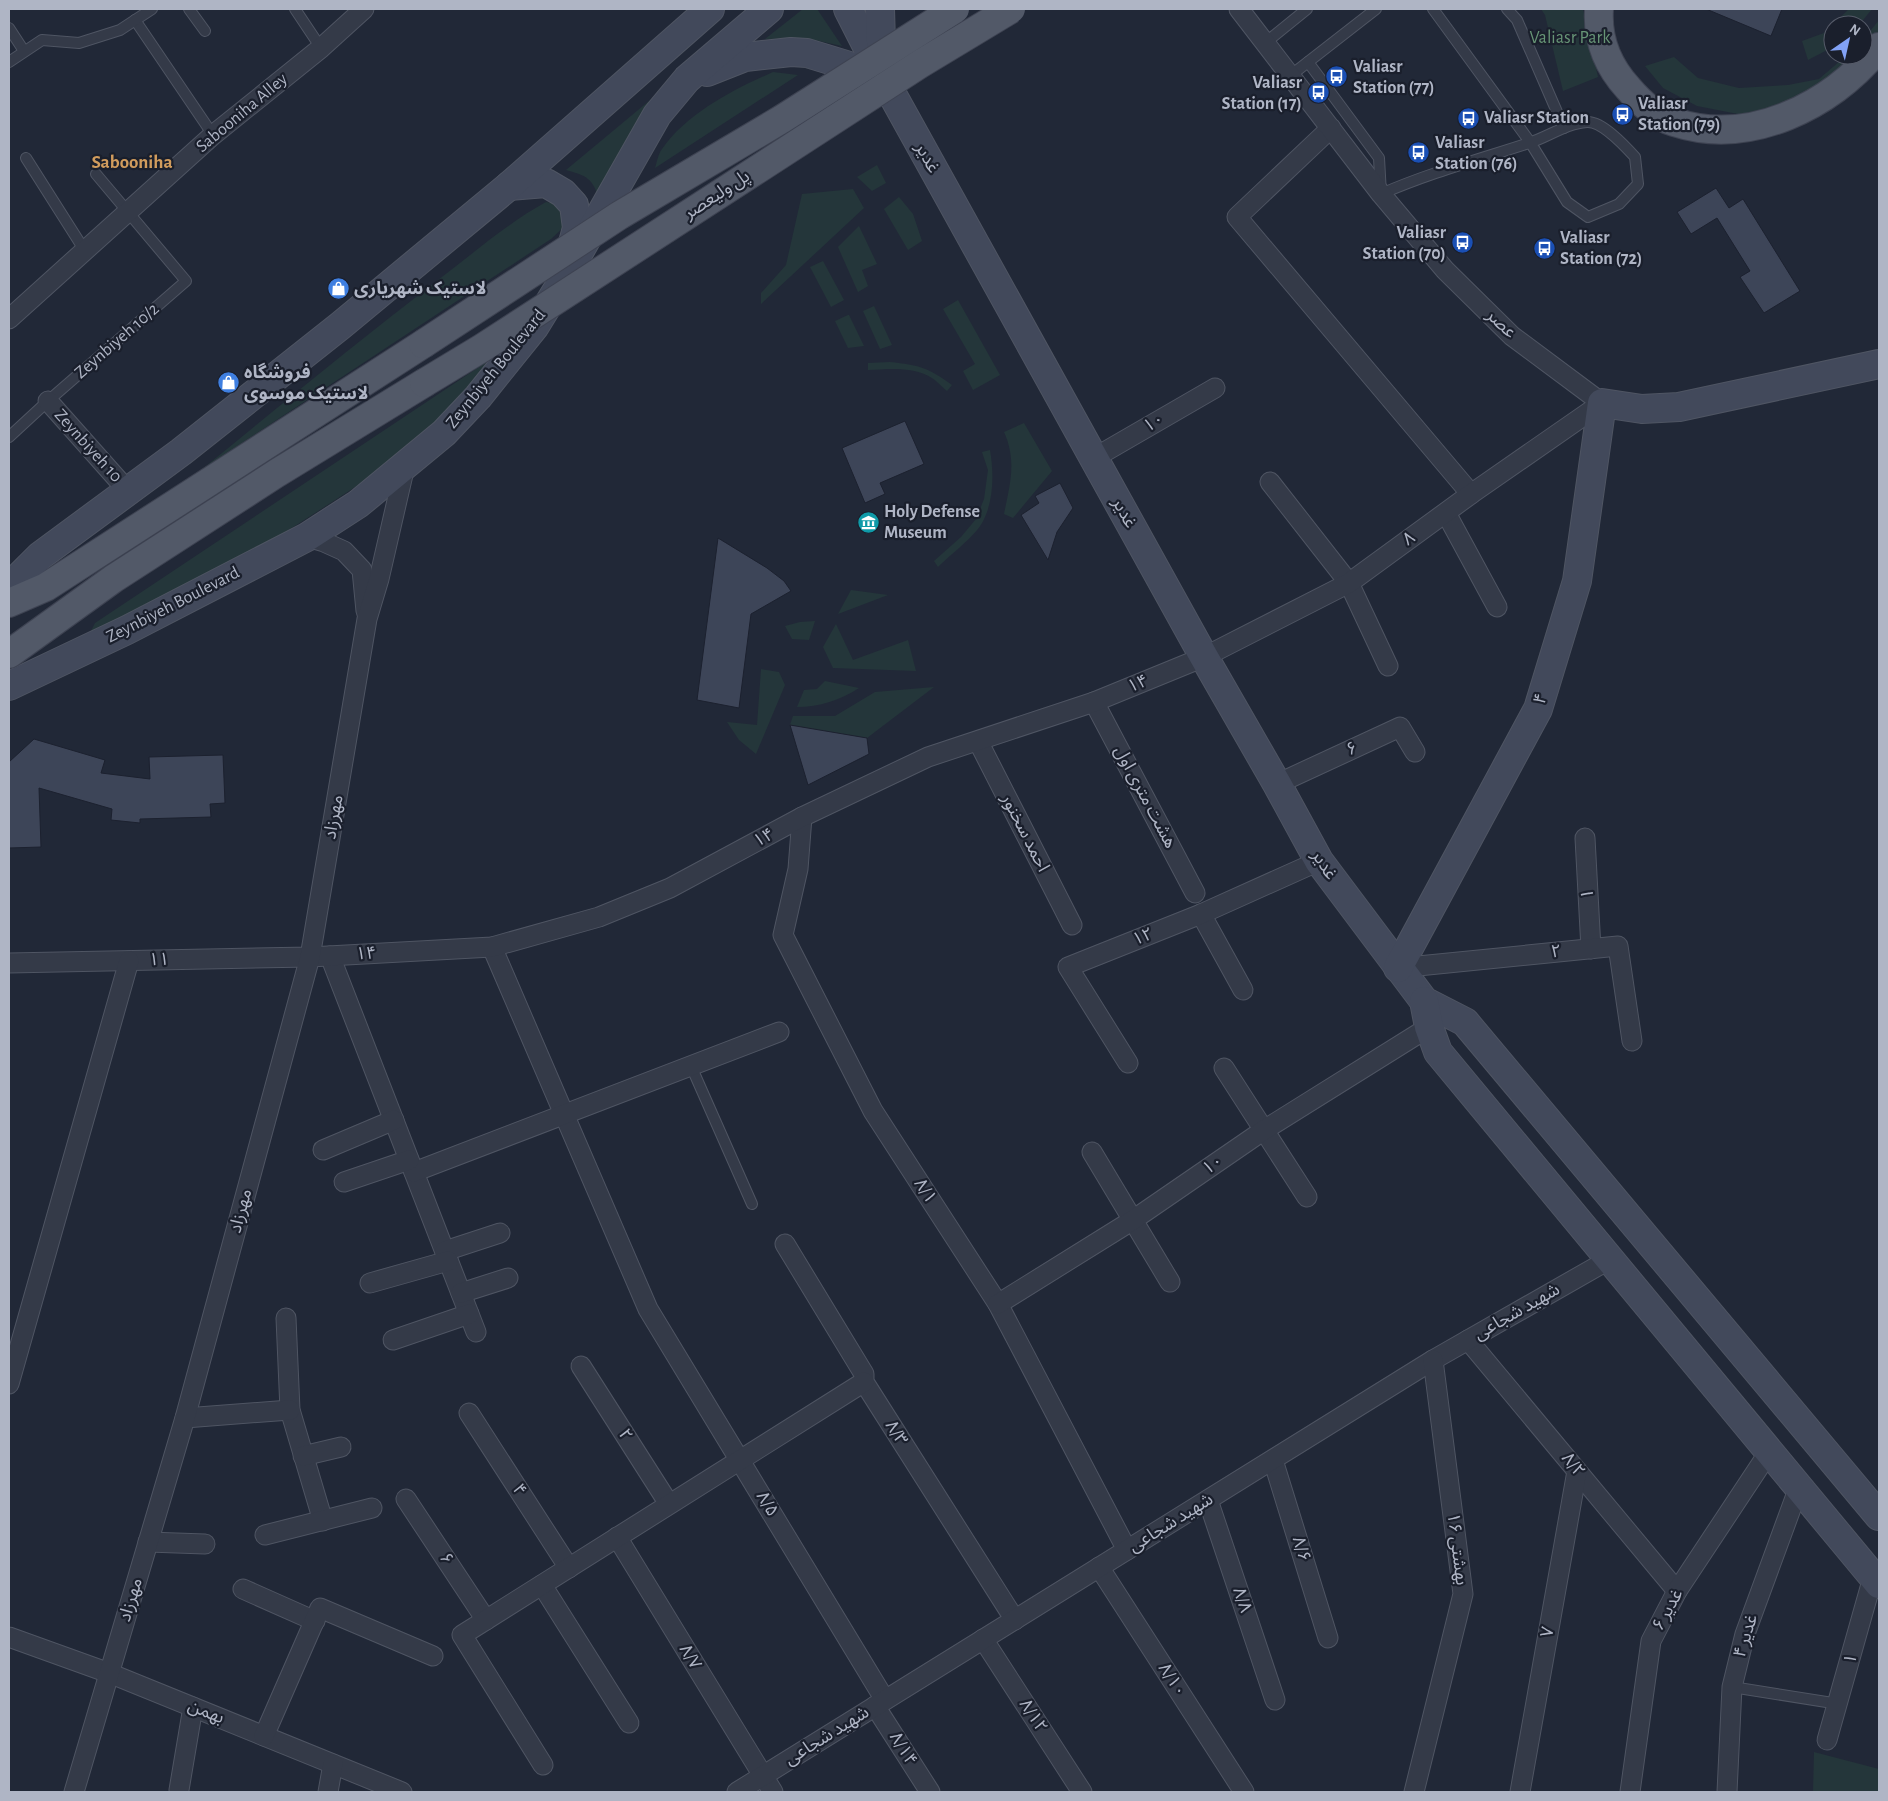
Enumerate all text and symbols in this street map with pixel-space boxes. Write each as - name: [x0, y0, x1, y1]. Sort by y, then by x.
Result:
- north arrow: [1823, 15, 1873, 65]
- text: N: [1847, 22, 1863, 39]
- park label: Valiasr Park: [1529, 29, 1611, 47]
- place label: Valiasr Station (77): [1353, 58, 1435, 97]
- bus stop icon: Valiasr Station (77): [1325, 65, 1349, 89]
- street label: Sabooniha Alley: [193, 70, 291, 156]
- place label: Valiasr Station (17): [1222, 74, 1303, 113]
- bus stop icon: Valiasr Station (17): [1306, 81, 1330, 105]
- place label: Valiasr Station (79): [1638, 95, 1721, 134]
- bus stop icon: Valiasr Station (79): [1610, 102, 1634, 126]
- bus stop icon: Valiasr Station: [1456, 106, 1480, 130]
- place label: Valiasr Station: [1484, 109, 1589, 127]
- place label: Valiasr Station (76): [1435, 134, 1518, 173]
- street label: غدیر: [910, 139, 942, 176]
- bus stop icon: Valiasr Station (76): [1407, 141, 1431, 165]
- district label: Sabooniha: [91, 153, 173, 172]
- street label: پل ولیعصر: [680, 167, 754, 224]
- place label: Valiasr Station (70): [1363, 224, 1447, 263]
- place label: Valiasr Station (72): [1560, 229, 1642, 268]
- bus stop icon: Valiasr Station (70): [1450, 231, 1474, 255]
- bus stop icon: Valiasr Station (72): [1532, 236, 1556, 260]
- shop icon: لاستیک شهریاری: [326, 277, 350, 301]
- place label: لاستیک شهریاری: [354, 280, 486, 299]
- street label: Zeynbiyeh 10/2: [71, 300, 163, 382]
- street label: عصر: [1481, 305, 1519, 343]
- street label: Zeynbiyeh Boulevard: [443, 306, 549, 432]
- place label: فروشگاه لاستیک موسوی: [244, 362, 368, 403]
- shop icon: فروشگاه لاستیک موسوی: [216, 371, 240, 395]
- street label: Zeynbiyeh 10: [51, 406, 125, 486]
- street label: ۱۰: [1141, 410, 1167, 436]
- street label: غدیر: [1107, 494, 1139, 531]
- place label: Holy Defense Museum: [884, 503, 980, 542]
- museum icon: Holy Defense Museum: [856, 510, 880, 534]
- street label: ۸: [1400, 529, 1418, 549]
- street label: Zeynbiyeh Boulevard: [104, 564, 242, 646]
- street label: ۱۴: [1125, 672, 1151, 696]
- street label: ۴: [1531, 691, 1551, 707]
- street label: ۶: [1344, 739, 1360, 759]
- street label: هشت متری اول: [1110, 743, 1179, 852]
- street label: احمد سخنور: [996, 790, 1052, 875]
- street label: مهرزاد: [321, 793, 348, 841]
- street label: ۱۴: [751, 825, 777, 851]
- street label: غدیر: [1307, 846, 1340, 884]
- street label: ۱: [1579, 888, 1597, 900]
- street label: ۱۲: [1130, 925, 1156, 949]
- street label: ۲: [1550, 943, 1562, 961]
- street label: ۱۴: [355, 944, 377, 964]
- street label: ۱۱: [149, 951, 169, 969]
- street label: ۱۰: [1199, 1152, 1227, 1178]
- street label: ۸/۱: [910, 1175, 940, 1207]
- street label: مهرزاد: [227, 1187, 256, 1235]
- street label: شهید شجاعی: [1471, 1280, 1563, 1345]
- street label: ۸/۳: [882, 1417, 910, 1449]
- street label: ۲: [615, 1426, 635, 1444]
- street label: ۸/۲: [1558, 1449, 1588, 1481]
- street label: ۴: [509, 1481, 529, 1499]
- street label: ۸/۵: [753, 1488, 781, 1520]
- street label: شهید شجاعی: [1126, 1490, 1217, 1557]
- street label: ۱۶ بهشتی: [1443, 1512, 1470, 1586]
- street label: ۸/۶: [1289, 1534, 1313, 1564]
- street label: ۶: [436, 1550, 456, 1568]
- street label: مهرزاد: [116, 1576, 147, 1624]
- street label: ۸/۸: [1229, 1585, 1255, 1615]
- street label: غدیر ۶: [1649, 1586, 1688, 1634]
- street label: غدیر ۴: [1731, 1612, 1762, 1660]
- street label: ۷: [1538, 1625, 1558, 1639]
- street label: ۸/۷: [676, 1641, 704, 1673]
- street label: ۱: [1841, 1652, 1861, 1666]
- street label: ۸/۱۰: [1155, 1660, 1189, 1700]
- street label: ۸/۱۲: [1016, 1696, 1050, 1736]
- street label: بهمن: [185, 1697, 227, 1728]
- street label: شهید شجاعی: [782, 1703, 873, 1770]
- street label: ۸/۱۴: [886, 1729, 920, 1769]

